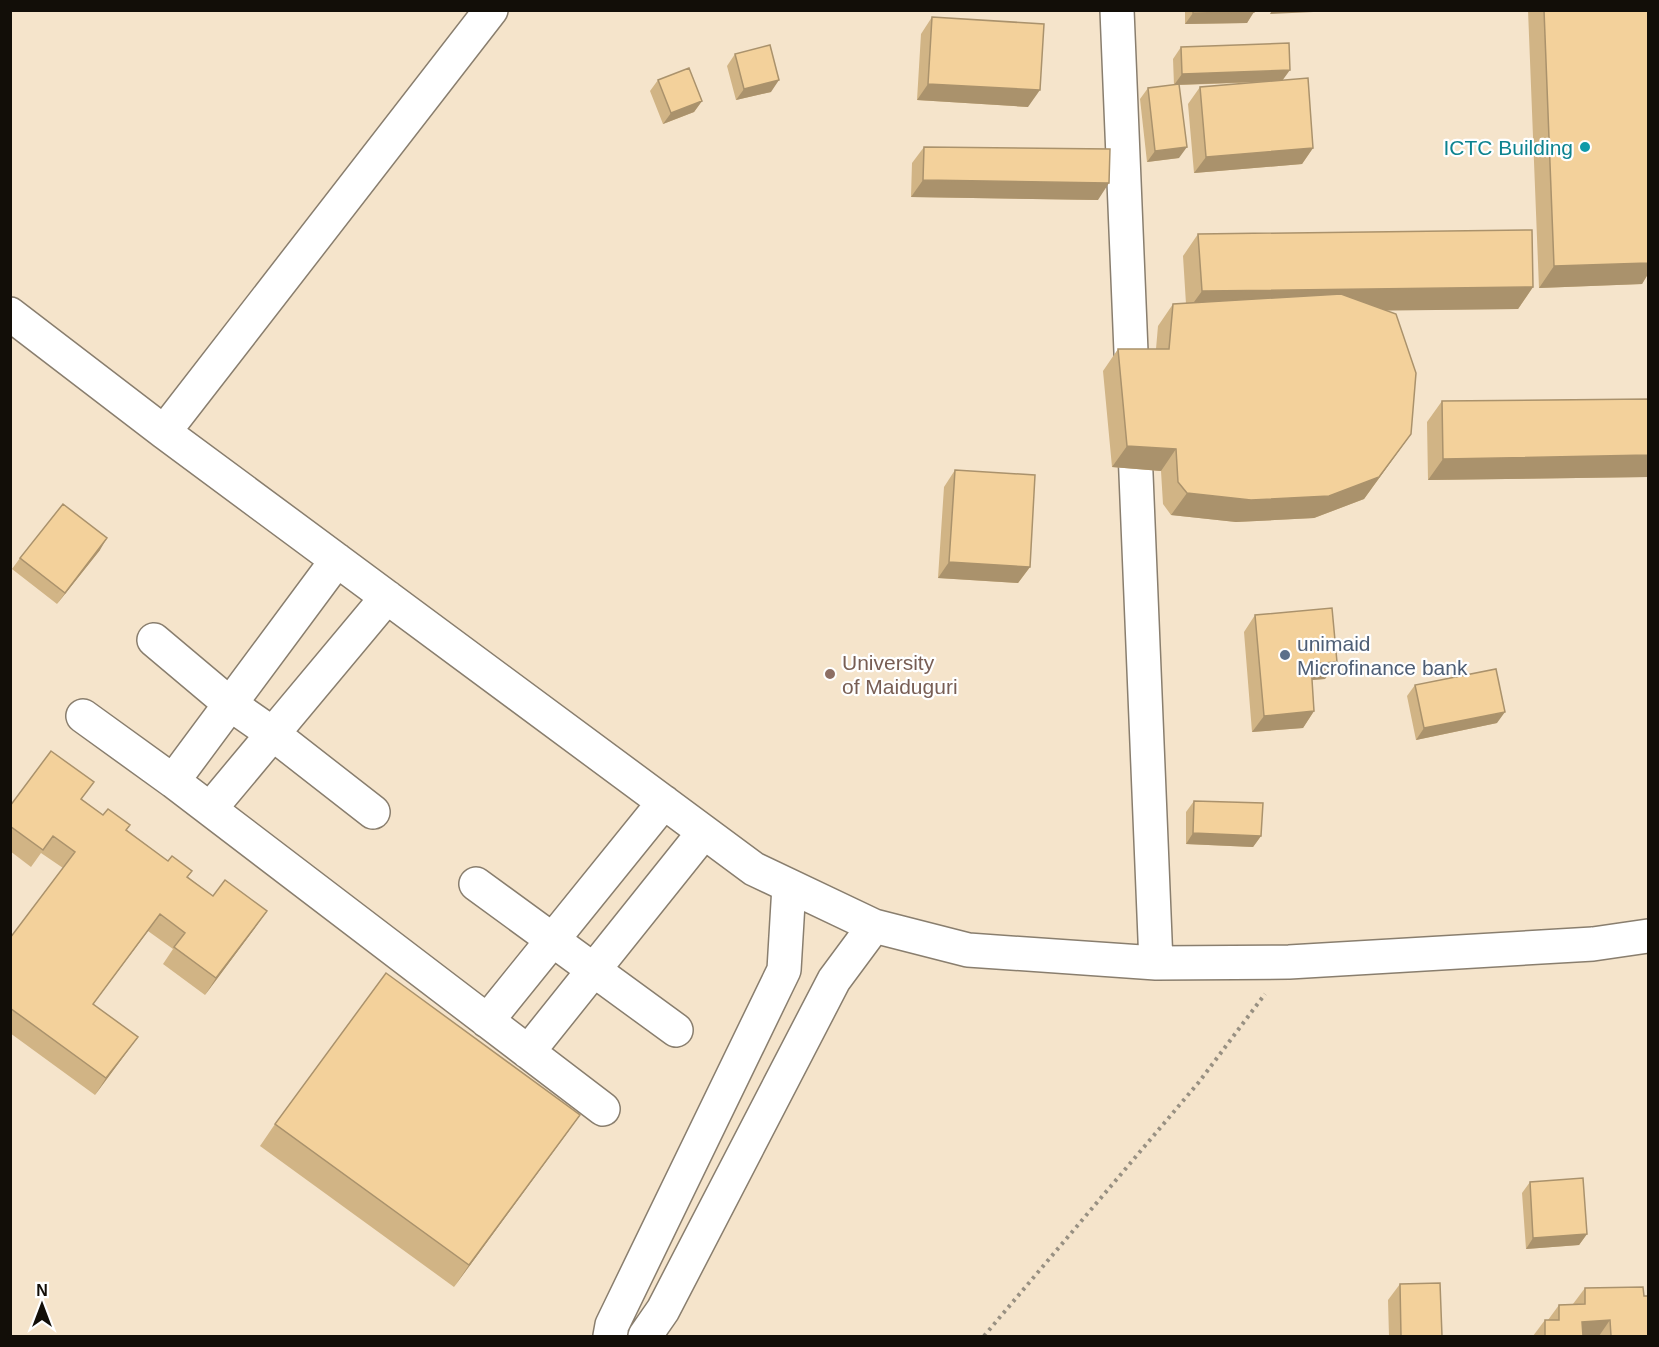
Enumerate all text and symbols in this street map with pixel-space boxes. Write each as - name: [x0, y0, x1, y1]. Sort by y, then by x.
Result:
- place label: ICTC Building: [1443, 136, 1573, 159]
- marker: ICTC Building: [1578, 140, 1592, 154]
- place label: unimaid Microfinance bank: [1297, 632, 1468, 679]
- marker: unimaid Microfinance bank: [1278, 648, 1292, 662]
- place label: University of Maiduguri: [842, 651, 958, 698]
- marker: University of Maiduguri: [823, 667, 837, 681]
- north arrow: [12, 1275, 72, 1335]
- text: N: [36, 1282, 48, 1299]

